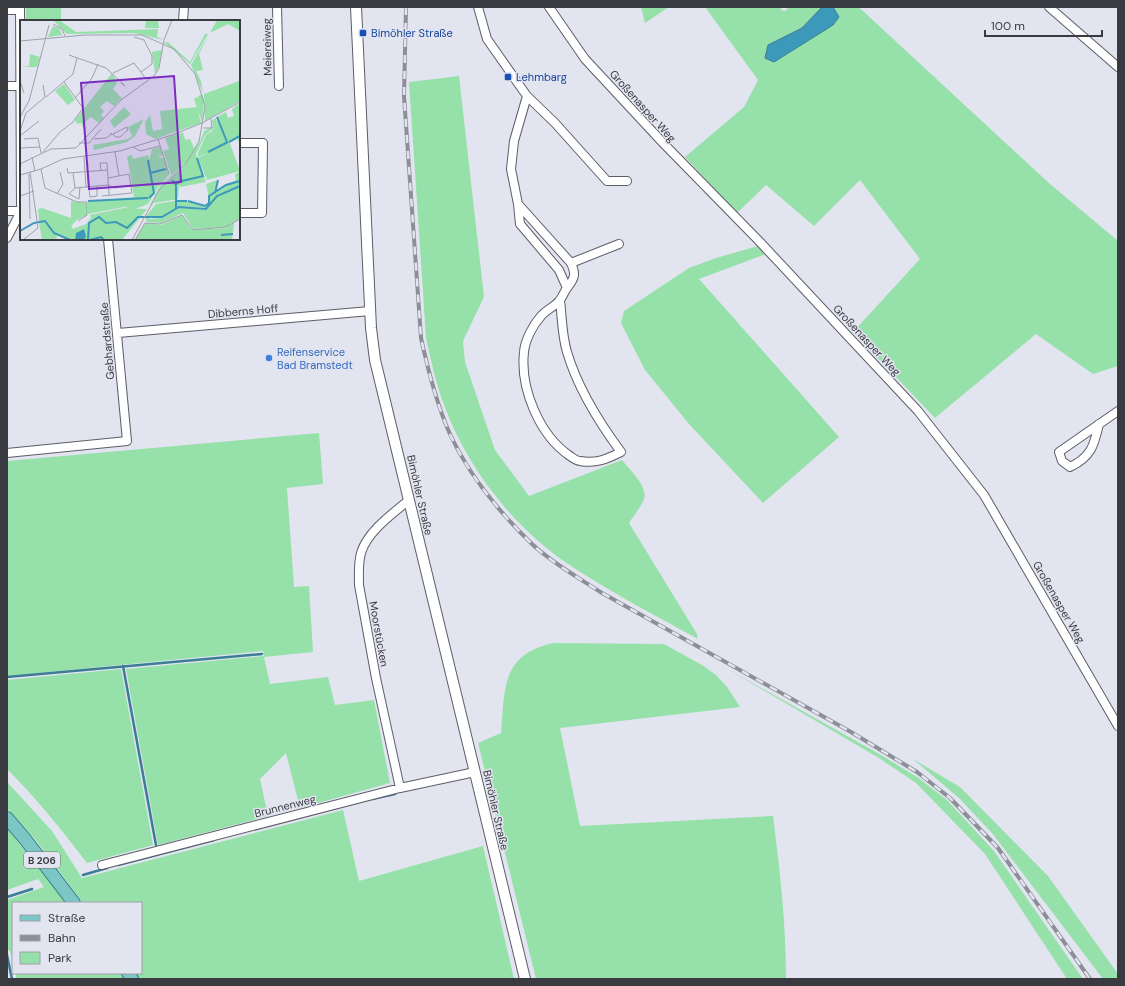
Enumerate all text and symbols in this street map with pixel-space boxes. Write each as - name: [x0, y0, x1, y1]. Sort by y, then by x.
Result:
- scale bar: [985, 12, 1102, 38]
- street label: Meiereiweg: [259, 18, 275, 76]
- text: 100 m: [991, 18, 1025, 34]
- inset map: [20, 20, 240, 240]
- place label: Bimöhler Straße: [371, 26, 453, 40]
- marker: Bimöhler Straße: [358, 28, 368, 38]
- street label: Großenasper Weg: [607, 67, 679, 145]
- place label: Lehmbarg: [516, 70, 567, 84]
- marker: Lehmbarg: [503, 72, 513, 82]
- street label: Dibberns Hoff: [207, 301, 279, 321]
- street label: Großenasper Weg: [830, 301, 904, 379]
- street label: Gebhardstraße: [97, 302, 117, 380]
- place label: Reifenservice Bad Bramstedt: [277, 345, 353, 372]
- marker: Reifenservice Bad Bramstedt: [264, 353, 274, 363]
- street label: Bimöhler Straße: [404, 454, 436, 536]
- street label: Großenasper Weg: [1030, 558, 1088, 646]
- street label: Moorstücken: [366, 600, 392, 668]
- street label: Bimöhler Straße: [480, 769, 512, 851]
- street label: Brunnenweg: [253, 792, 317, 820]
- road number: B 206: [24, 852, 60, 868]
- legend: [12, 902, 142, 974]
- text: Straße: [48, 910, 85, 926]
- text: Bahn: [48, 930, 76, 946]
- text: Park: [48, 950, 72, 966]

